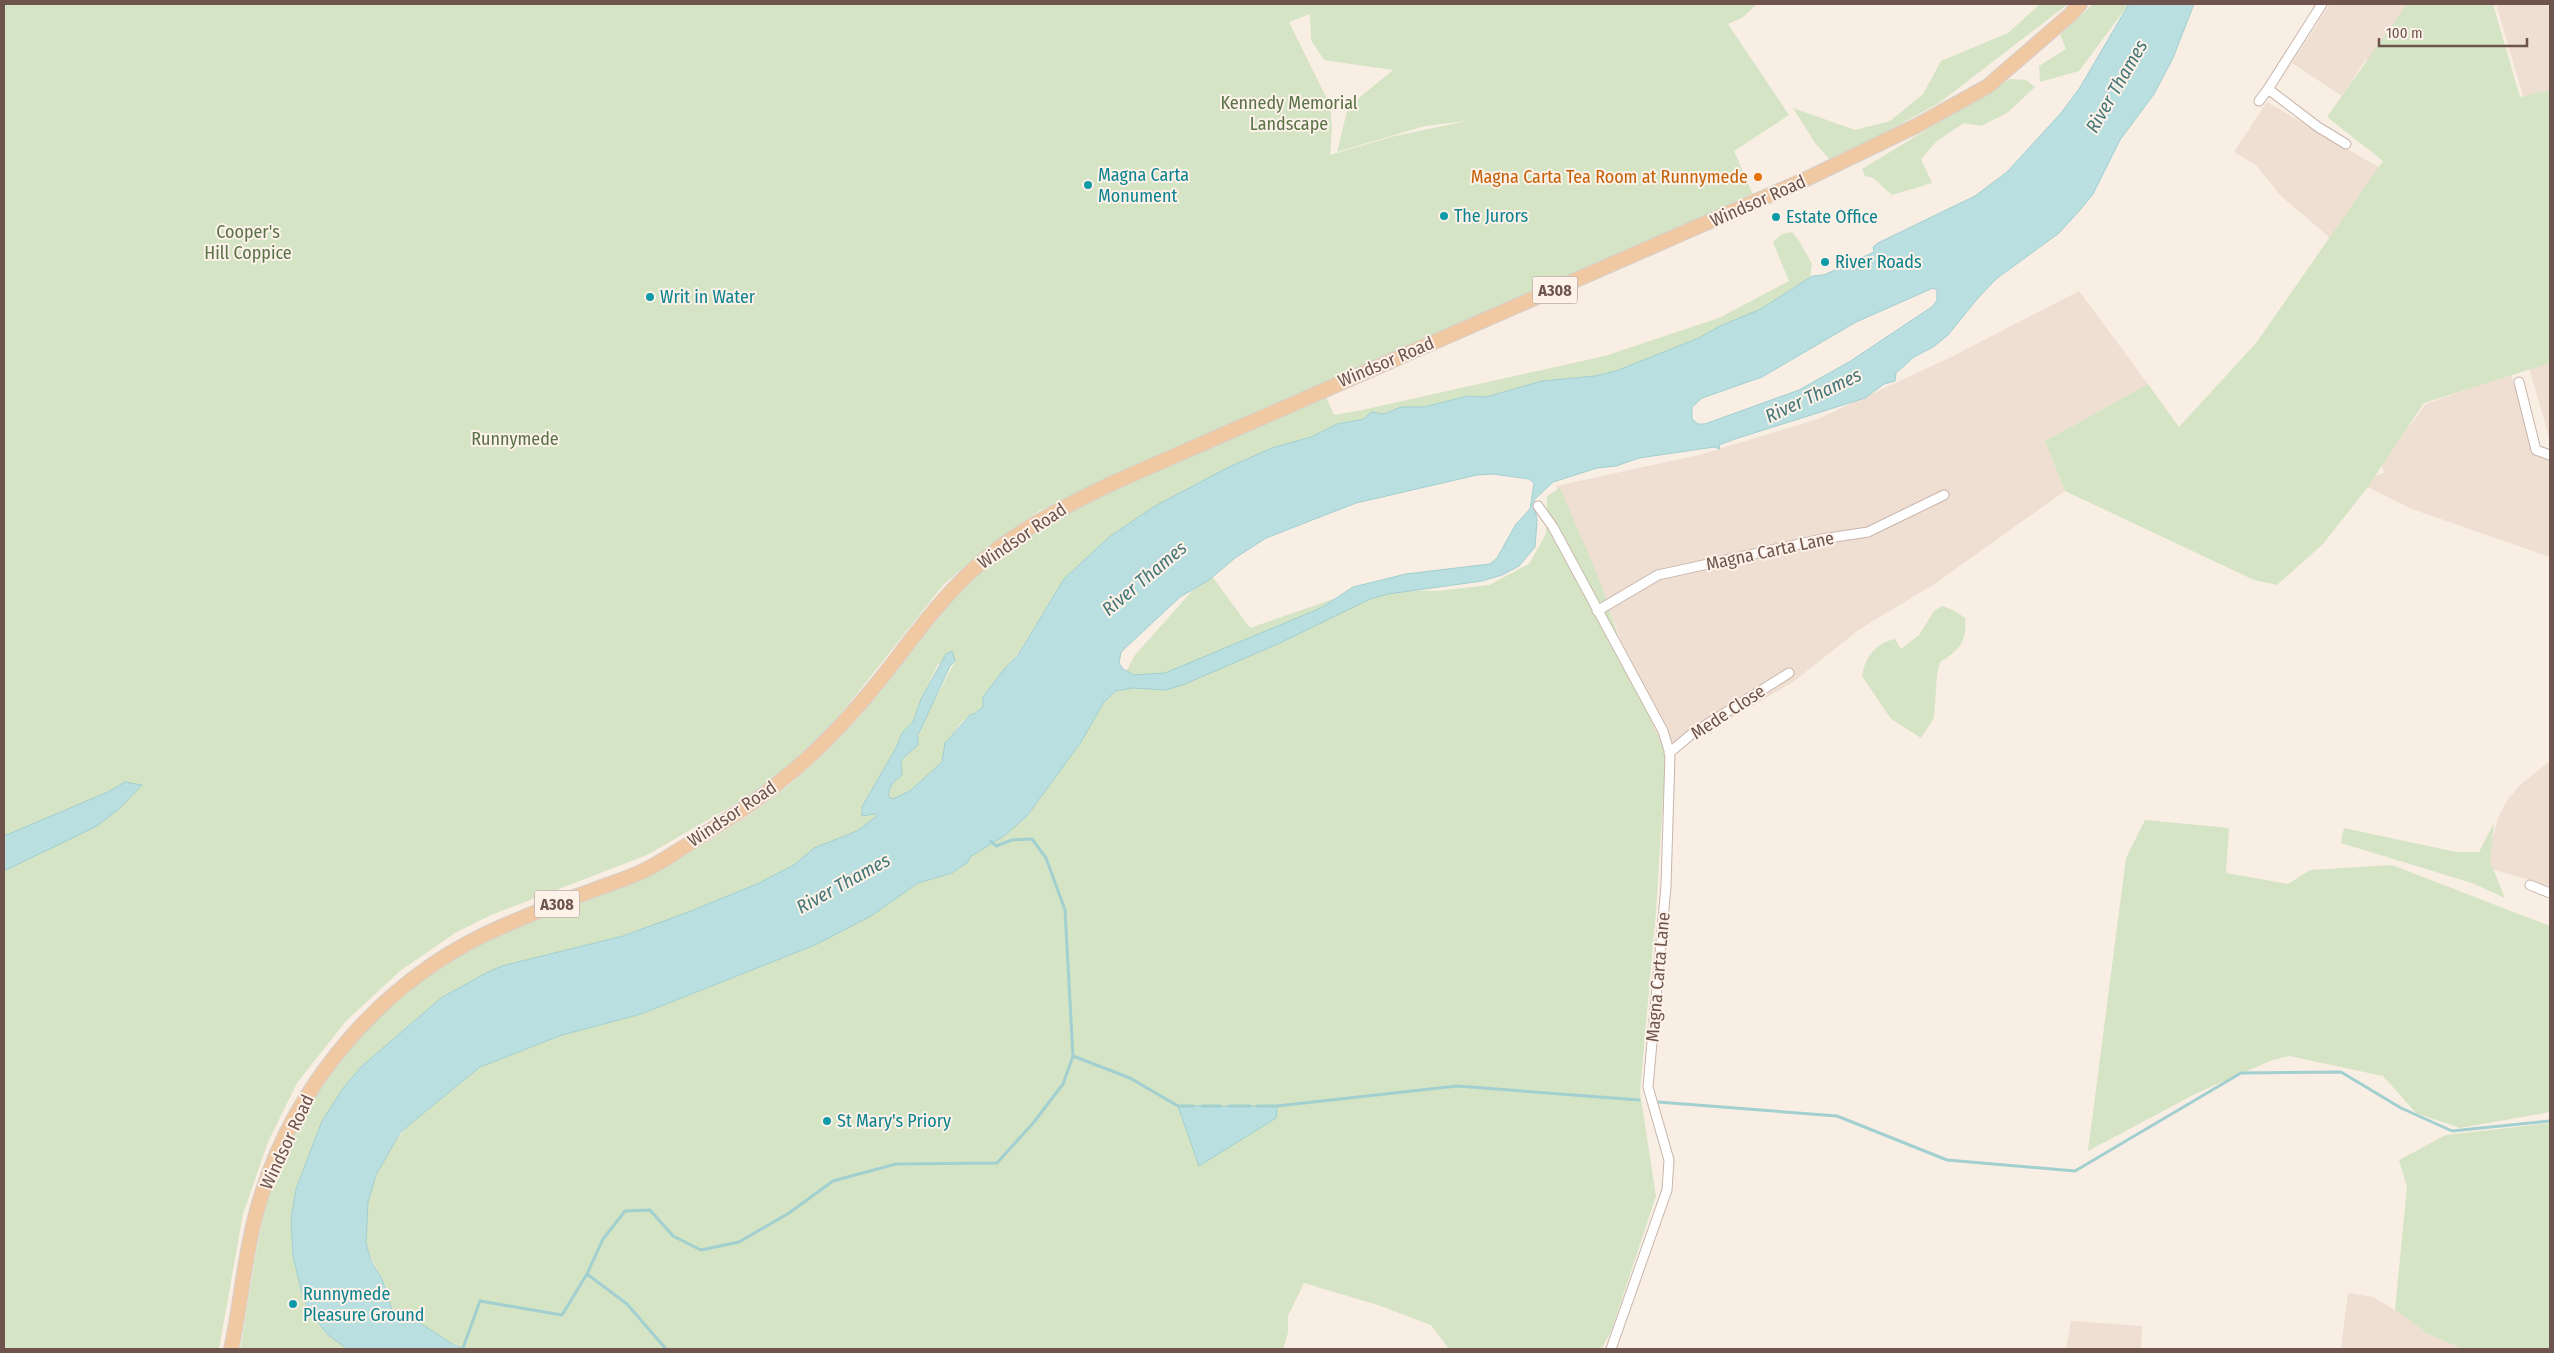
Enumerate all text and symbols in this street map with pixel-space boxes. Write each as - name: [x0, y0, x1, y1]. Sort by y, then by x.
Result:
- scale bar: [2379, 15, 2526, 47]
- text: 100 m: [2386, 24, 2423, 42]
- water label: River Thames: [2081, 36, 2152, 137]
- park label: Kennedy Memorial Landscape: [1220, 92, 1358, 135]
- place label: Magna Carta Monument: [1098, 164, 1189, 207]
- place label: Magna Carta Tea Room at Runnymede: [1471, 166, 1748, 188]
- street label: Windsor Road: [1707, 170, 1809, 232]
- marker: Magna Carta Tea Room at Runnymede: [1752, 171, 1764, 183]
- marker: Magna Carta Monument: [1082, 179, 1094, 191]
- place label: The Jurors: [1454, 205, 1529, 227]
- place label: Estate Office: [1786, 206, 1878, 228]
- marker: The Jurors: [1438, 210, 1450, 222]
- marker: Estate Office: [1770, 211, 1782, 223]
- park label: Cooper's Hill Coppice: [204, 221, 292, 264]
- place label: River Roads: [1835, 251, 1922, 273]
- marker: River Roads: [1819, 256, 1831, 268]
- road number: A308: [1532, 276, 1578, 304]
- place label: Writ in Water: [660, 286, 756, 308]
- marker: Writ in Water: [644, 291, 656, 303]
- street label: Windsor Road: [1335, 332, 1437, 392]
- water label: River Thames: [1761, 363, 1865, 428]
- park label: Runnymede: [471, 428, 559, 450]
- street label: Windsor Road: [974, 498, 1070, 574]
- street label: Magna Carta Lane: [1704, 527, 1836, 575]
- water label: River Thames: [1097, 536, 1191, 620]
- street label: Mede Close: [1687, 680, 1769, 744]
- street label: Windsor Road: [684, 776, 780, 852]
- water label: River Thames: [792, 848, 894, 919]
- road number: A308: [534, 891, 580, 918]
- street label: Magna Carta Lane: [1641, 911, 1675, 1043]
- street label: Windsor Road: [255, 1091, 319, 1193]
- place label: St Mary's Priory: [837, 1110, 951, 1132]
- marker: St Mary's Priory: [821, 1115, 833, 1127]
- place label: Runnymede Pleasure Ground: [303, 1283, 424, 1326]
- marker: Runnymede Pleasure Ground: [287, 1298, 299, 1310]

